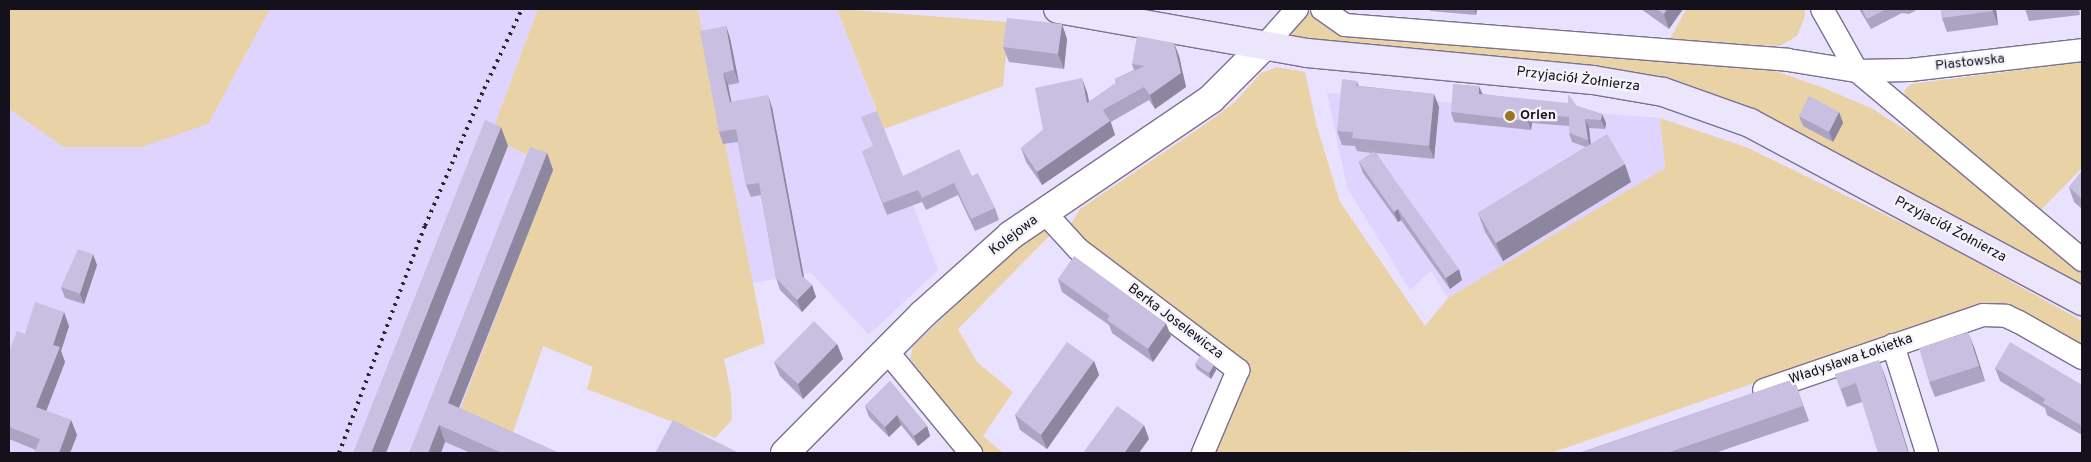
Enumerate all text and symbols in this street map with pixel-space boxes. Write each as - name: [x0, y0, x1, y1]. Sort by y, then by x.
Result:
- street label: Piastowska: [1934, 51, 2006, 75]
- street label: Przyjaciół Żołnierza: [1515, 64, 1641, 96]
- place label: Orlen: [1520, 108, 1556, 124]
- marker: Orlen: [1504, 110, 1516, 122]
- street label: Przyjaciół Żołnierza: [1891, 193, 2009, 267]
- street label: Kolejowa: [986, 212, 1042, 260]
- street label: Berka Joselewicza: [1124, 281, 1226, 363]
- street label: Władysława Łokietka: [1787, 331, 1915, 389]

